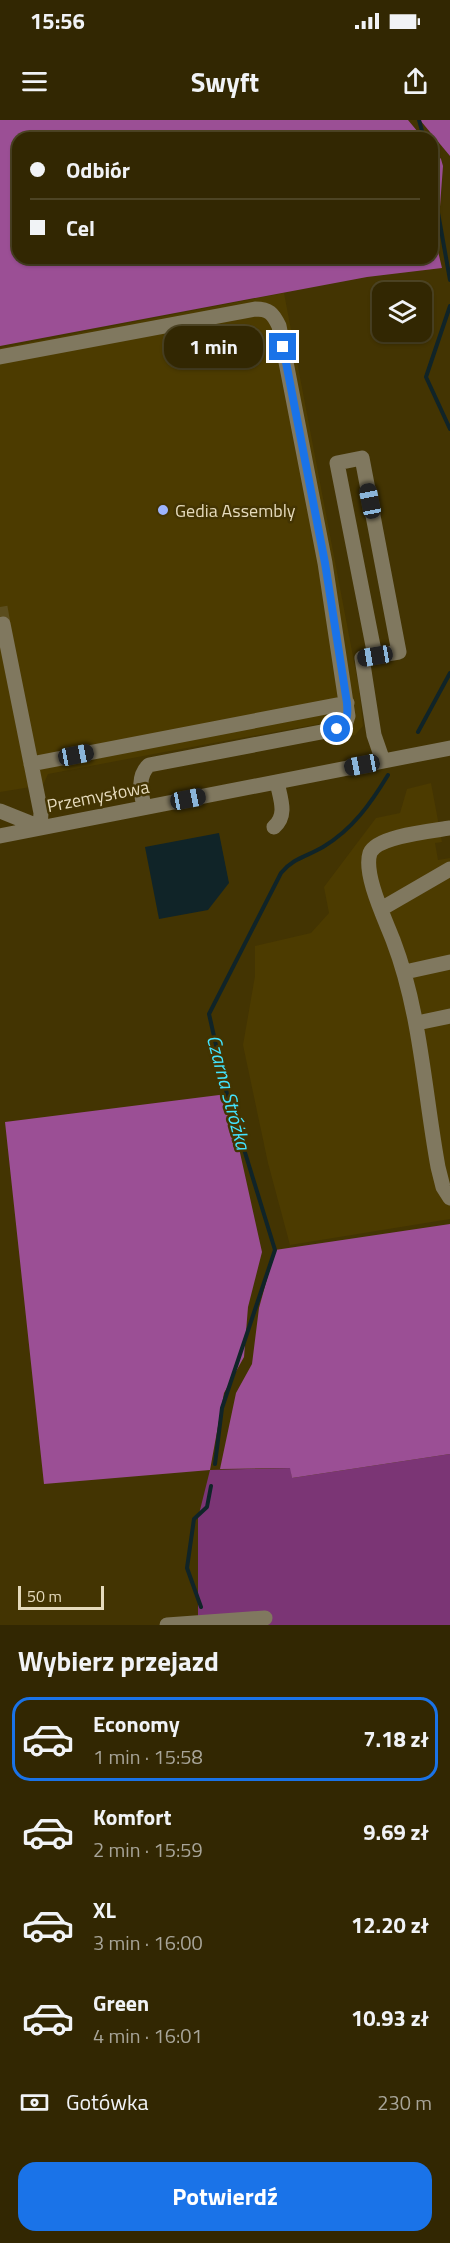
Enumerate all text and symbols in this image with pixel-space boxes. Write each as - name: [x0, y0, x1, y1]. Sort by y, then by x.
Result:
- text: 15:56: [30, 4, 85, 38]
- text: Swyft: [191, 61, 259, 102]
- icon: menu: [18, 65, 51, 98]
- icon: share: [399, 65, 432, 98]
- text: Odbiór: [66, 153, 130, 187]
- text: Cel: [66, 211, 95, 245]
- map controls: [372, 282, 432, 342]
- button: layers: [372, 282, 432, 342]
- callout: 1 min: [163, 326, 262, 368]
- text: 1 min: [189, 331, 238, 362]
- route end: [269, 333, 296, 360]
- car: [358, 482, 382, 520]
- place label: Gedia Assembly: [175, 497, 296, 524]
- marker: Gedia Assembly: [156, 503, 170, 517]
- car: [356, 644, 394, 668]
- route start: [323, 715, 350, 742]
- car: [57, 743, 95, 767]
- car: [343, 753, 381, 777]
- street label: Przemysłowa: [45, 773, 151, 819]
- car: [169, 787, 207, 811]
- water label: Czarna Stróżka: [199, 1031, 260, 1154]
- scale bar: [18, 1583, 104, 1610]
- text: 50 m: [27, 1584, 62, 1608]
- text: Wybierz przejazd: [18, 1640, 219, 1681]
- text: Economy: [93, 1707, 180, 1741]
- icon: car: [21, 1712, 75, 1766]
- text: 7.18 zł: [363, 1722, 429, 1756]
- text: 1 min · 15:58: [93, 1741, 203, 1772]
- text: Komfort: [93, 1800, 172, 1834]
- icon: car: [21, 1805, 75, 1859]
- text: 9.69 zł: [363, 1815, 429, 1849]
- text: 2 min · 15:59: [93, 1834, 203, 1865]
- text: XL: [93, 1893, 116, 1927]
- icon: car: [21, 1898, 75, 1952]
- text: 12.20 zł: [351, 1908, 429, 1942]
- text: 3 min · 16:00: [93, 1927, 203, 1958]
- text: Green: [93, 1986, 149, 2020]
- icon: car: [21, 1991, 75, 2045]
- text: 10.93 zł: [351, 2001, 429, 2035]
- text: 4 min · 16:01: [93, 2020, 203, 2051]
- text: Gotówka: [66, 2085, 149, 2119]
- icon: cash: [18, 2086, 51, 2119]
- text: 230 m: [377, 2087, 432, 2118]
- button: Potwierdź: [18, 2162, 432, 2231]

